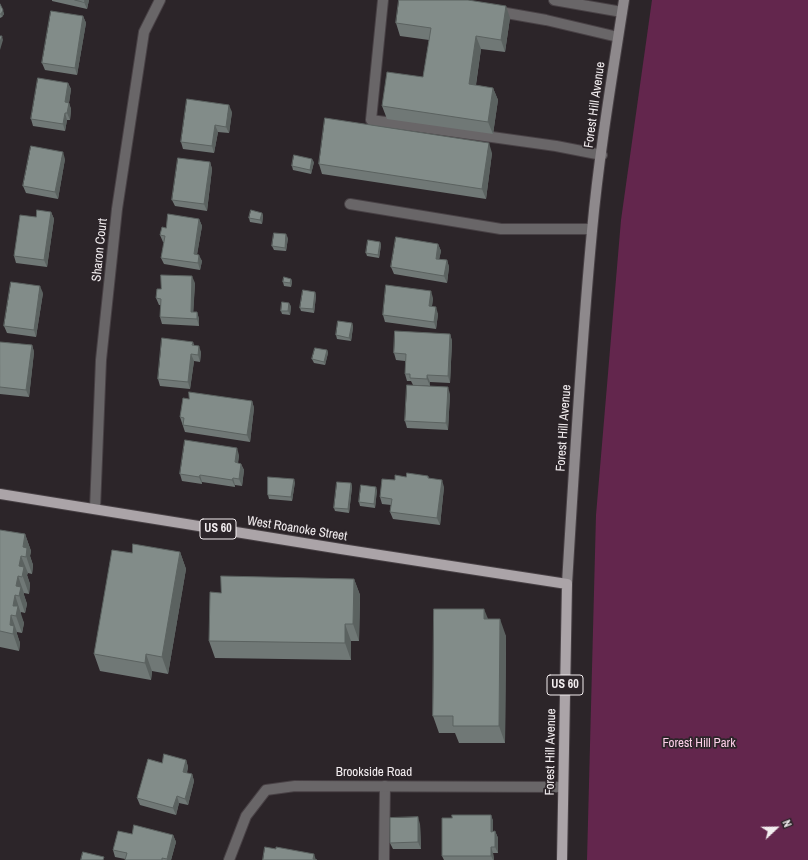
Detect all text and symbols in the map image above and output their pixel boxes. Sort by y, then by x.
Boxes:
street label: Forest Hill Avenue [581,61,609,149]
street label: Sharon Court [89,218,111,282]
street label: Forest Hill Avenue [553,384,575,472]
street label: West Roanoke Street [246,513,348,545]
road number: US 60 [200,519,236,539]
road number: US 60 [547,675,583,695]
street label: Forest Hill Avenue [542,708,560,796]
park label: Forest Hill Park [663,736,735,752]
street label: Brookside Road [336,765,412,781]
north arrow [756,808,796,848]
text: N [779,818,795,829]

